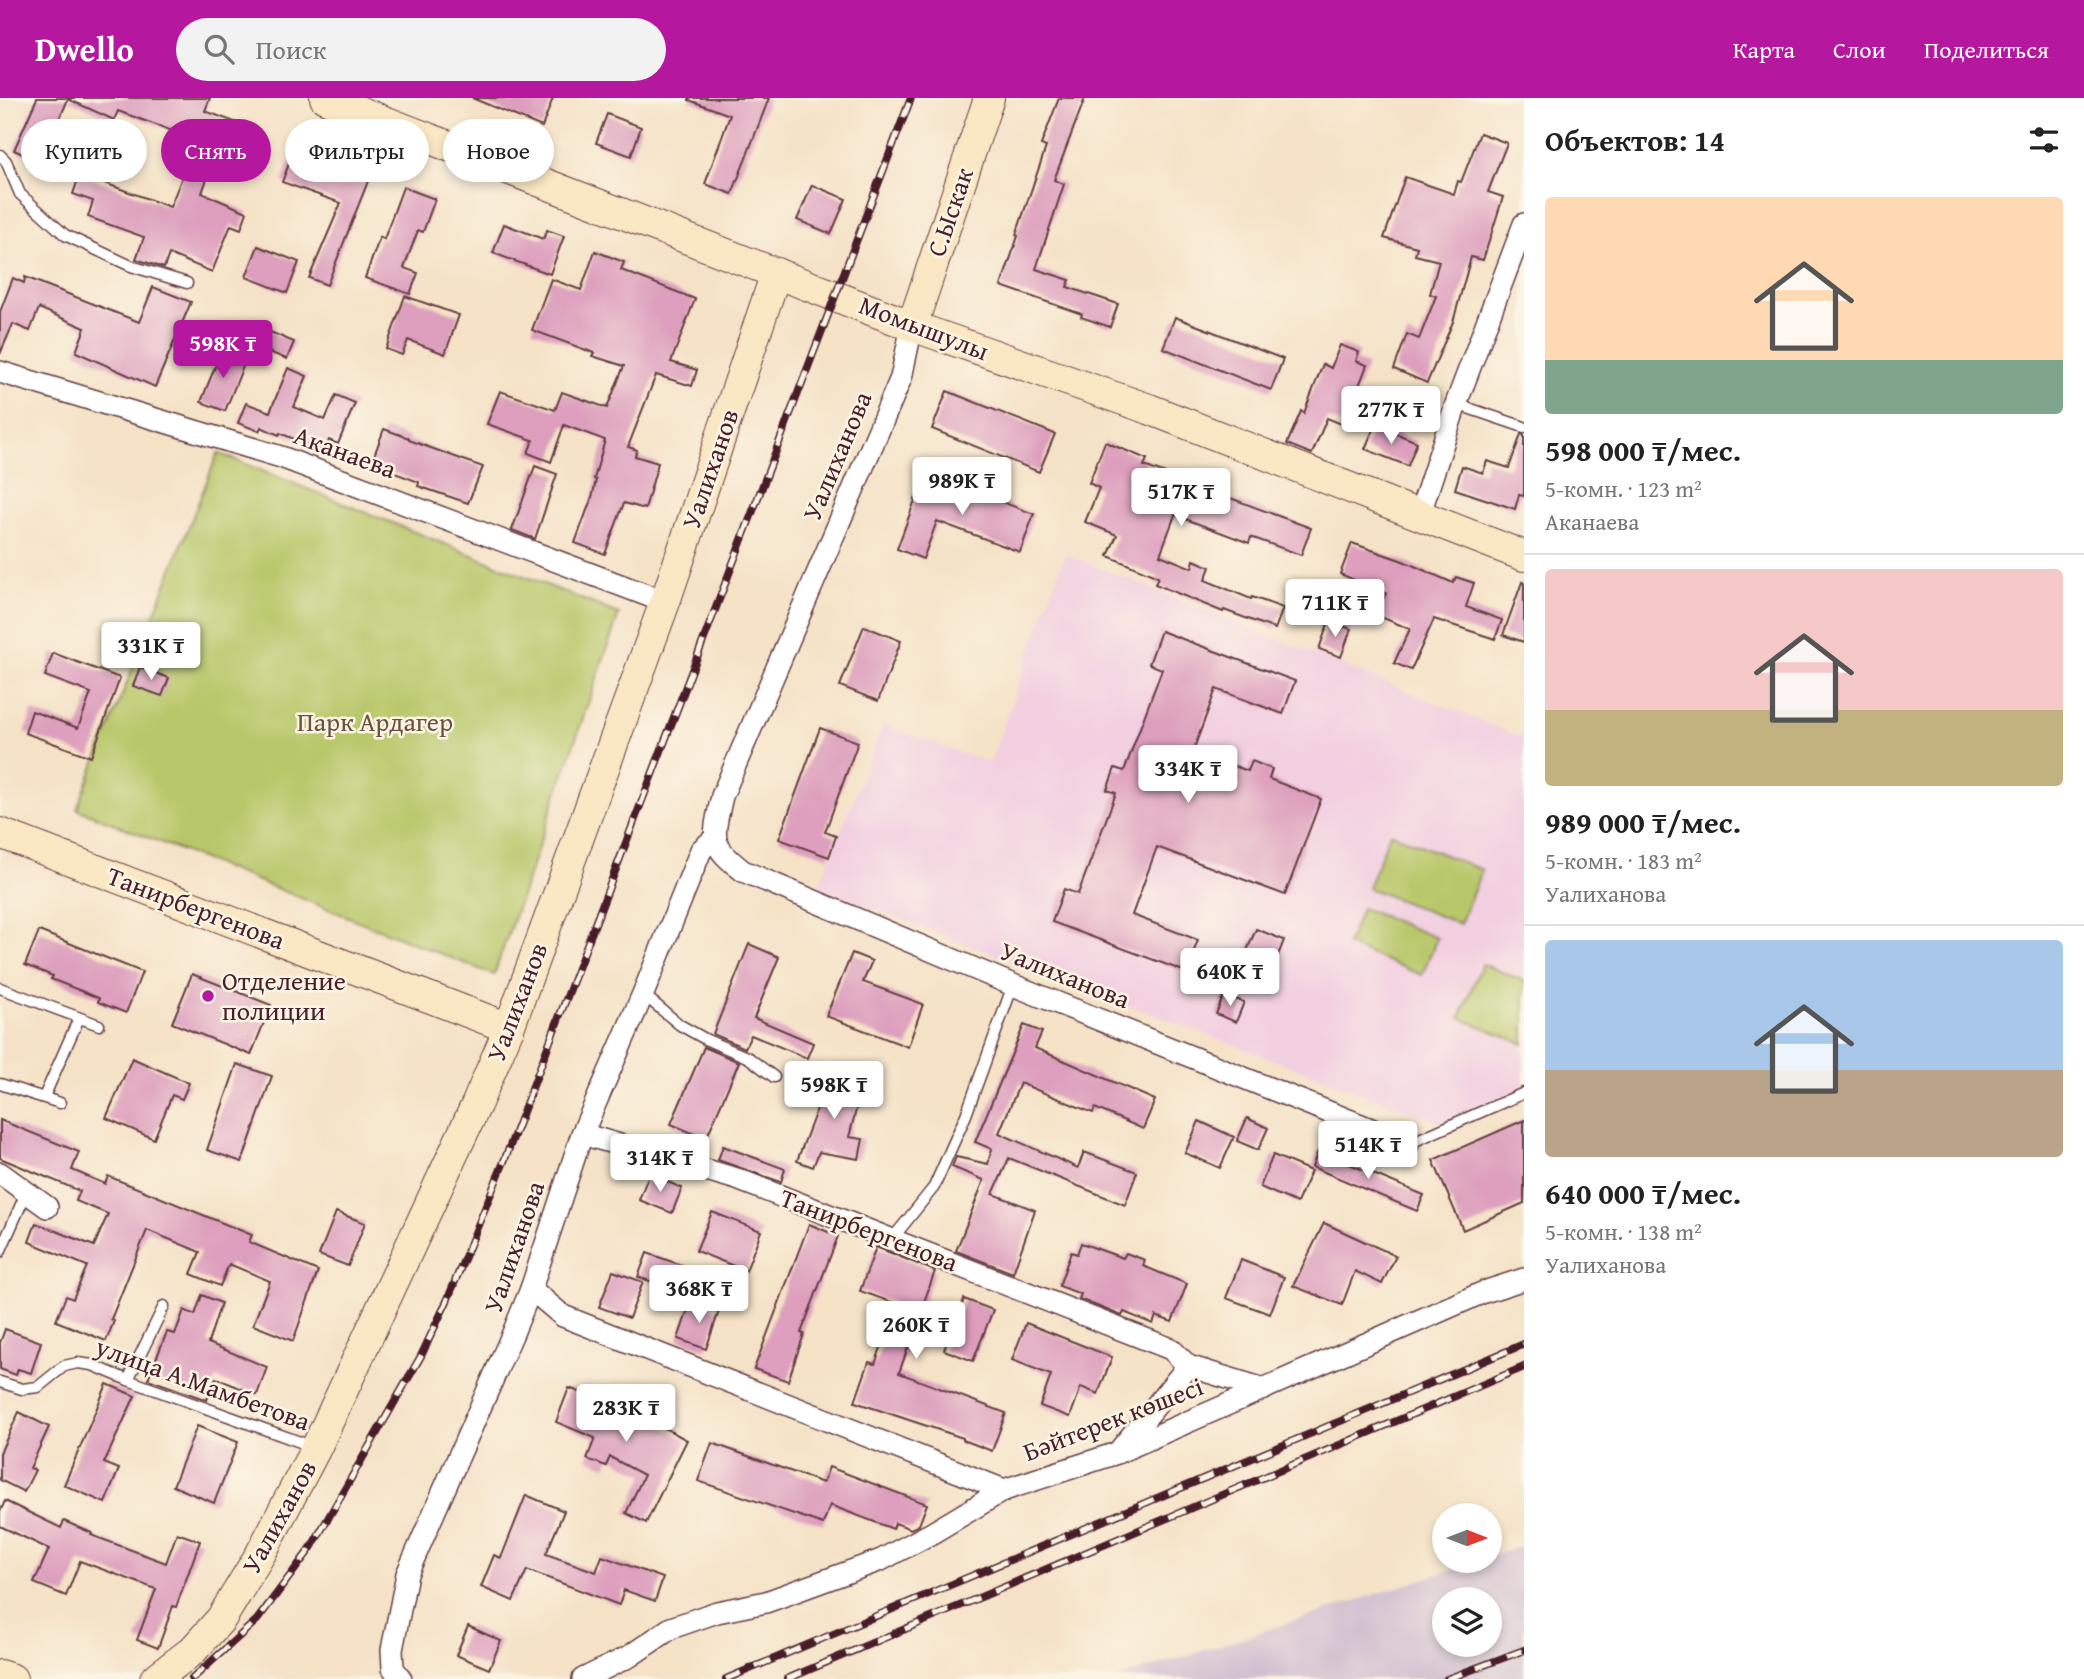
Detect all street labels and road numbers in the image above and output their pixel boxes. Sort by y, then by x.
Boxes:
street label: С.Ыскак [916,162,983,262]
street label: Момышулы [854,285,995,370]
street label: Уалиханова [792,385,881,526]
street label: Уалиханов [671,404,748,534]
street label: Аканаева [288,415,402,488]
street label: Танирбергенова [102,856,291,960]
street label: Уалиханова [994,931,1137,1019]
street label: Уалиханов [476,937,557,1067]
street label: Уалиханова [473,1175,554,1318]
street label: Танирбергенова [775,1178,964,1282]
street label: улица А.Мамбетова [89,1326,316,1441]
street label: Бәйтерек көшесі [1017,1366,1209,1471]
street label: Уалиханов [231,1453,326,1581]

